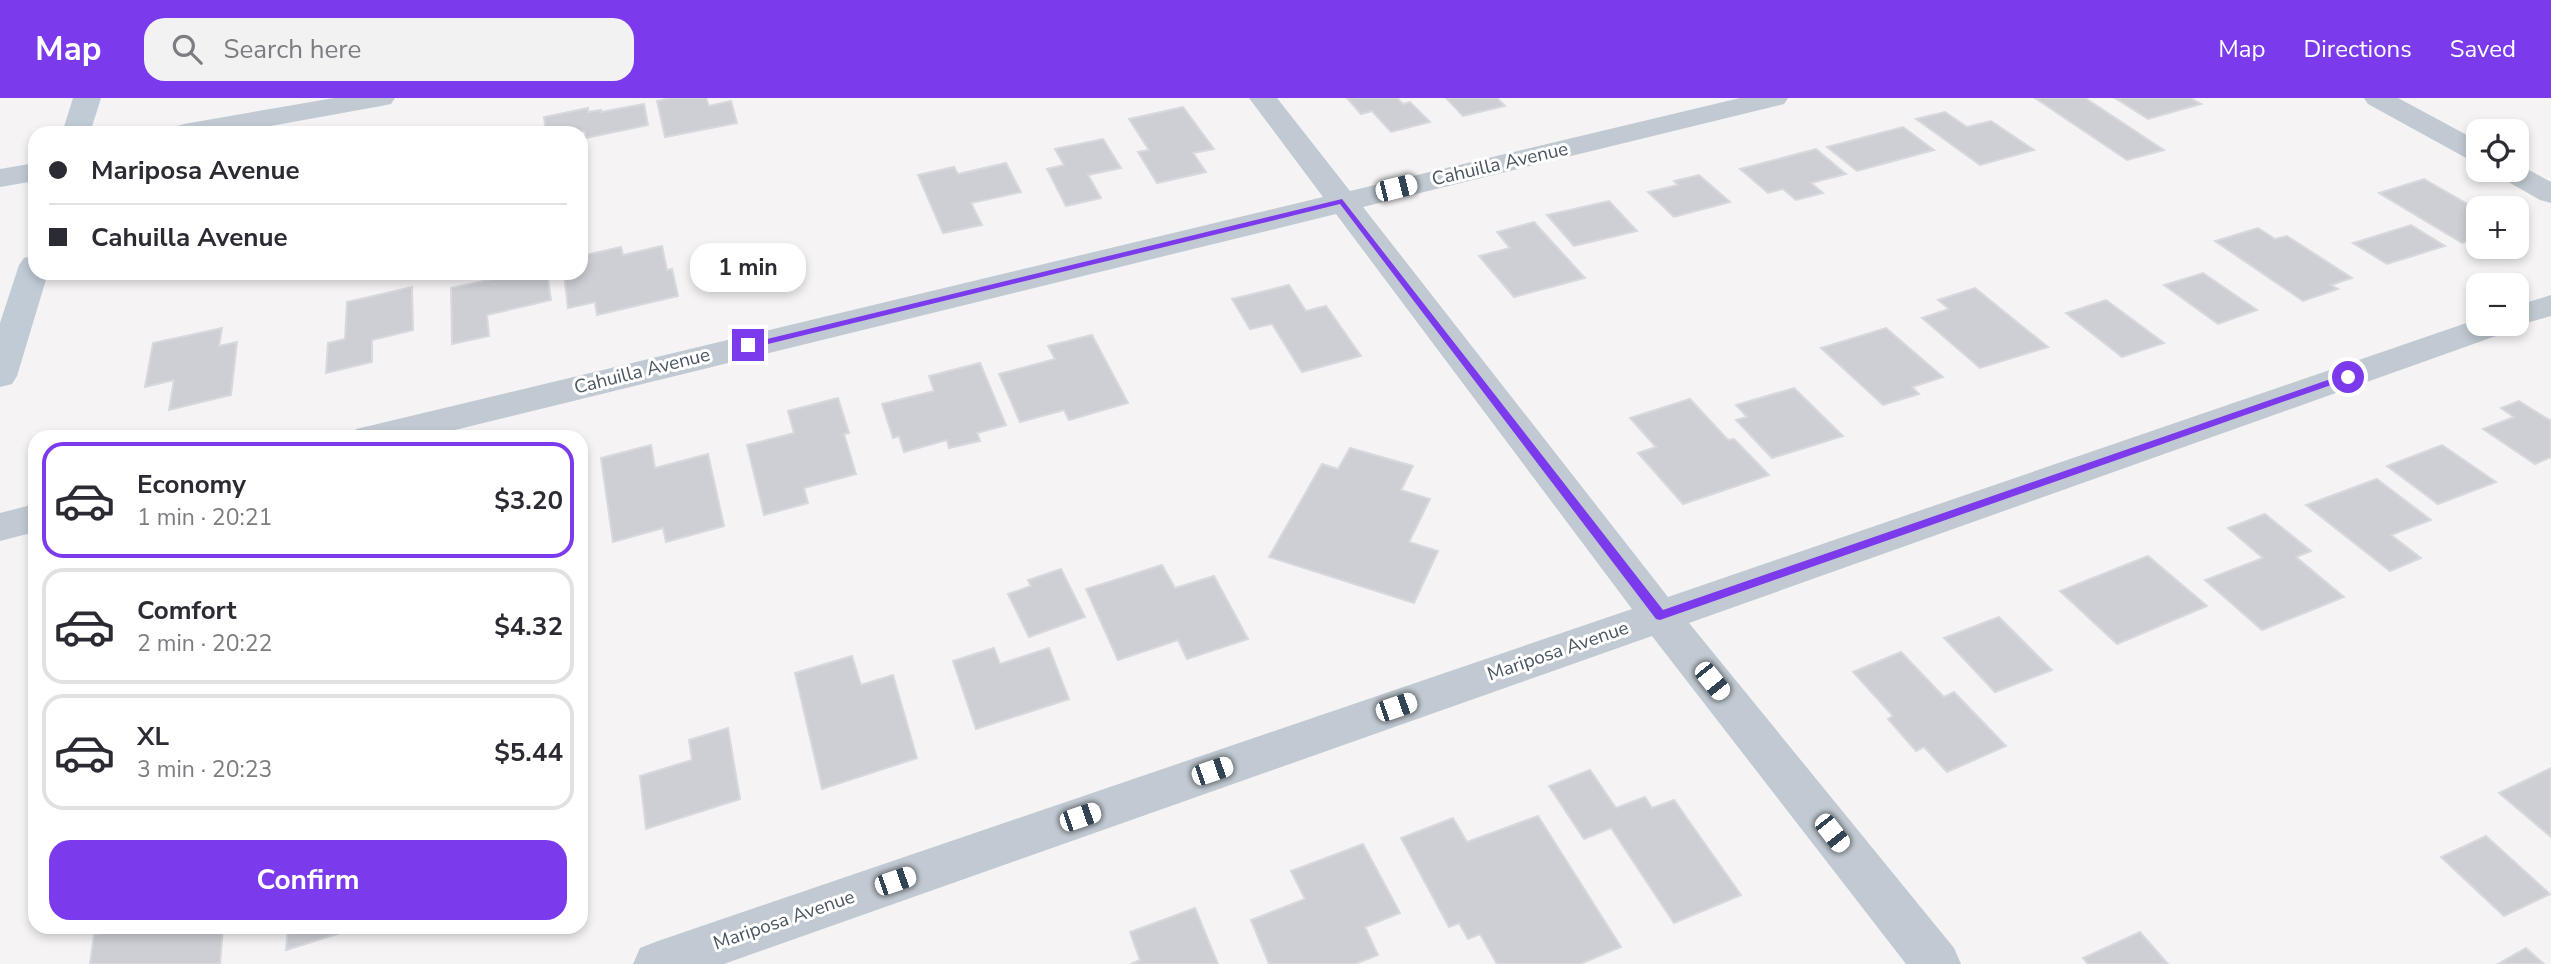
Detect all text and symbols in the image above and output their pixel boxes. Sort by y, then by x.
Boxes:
search box [144,18,634,81]
text: Map [35,27,102,72]
icon: search [168,30,206,68]
text: Search here [224,32,361,67]
text: Map [2218,33,2265,65]
text: Directions [2303,33,2412,65]
text: Saved [2450,33,2516,65]
map controls [2466,119,2529,336]
button: locate [2466,119,2529,182]
street label: Cahuilla Avenue [1429,136,1571,192]
text: Mariposa Avenue [91,153,300,188]
car [1374,173,1419,203]
button: + [2466,196,2529,259]
text: Cahuilla Avenue [91,220,288,255]
callout: 1 min [690,244,806,292]
text: 1 min [718,252,778,283]
button: − [2466,273,2529,336]
route end [732,329,764,361]
street label: Cahuilla Avenue [571,342,713,400]
route start [2332,361,2364,393]
text: Economy [137,467,246,502]
icon: car [53,469,116,532]
text: $3.20 [494,483,563,518]
text: 1 min · 20:21 [137,502,272,533]
text: Comfort [137,593,237,628]
icon: car [53,595,116,658]
text: $4.32 [494,609,563,644]
street label: Mariposa Avenue [1484,615,1632,687]
text: 2 min · 20:22 [137,628,272,659]
car [1691,658,1734,704]
car [1373,690,1420,724]
text: XL [137,719,169,754]
icon: car [53,721,116,784]
text: $5.44 [494,735,563,770]
text: 3 min · 20:23 [137,754,272,785]
car [1189,754,1236,788]
car [1057,800,1104,834]
car [1811,810,1854,856]
button: Confirm [49,840,567,920]
car [872,864,919,898]
street label: Mariposa Avenue [710,884,858,956]

